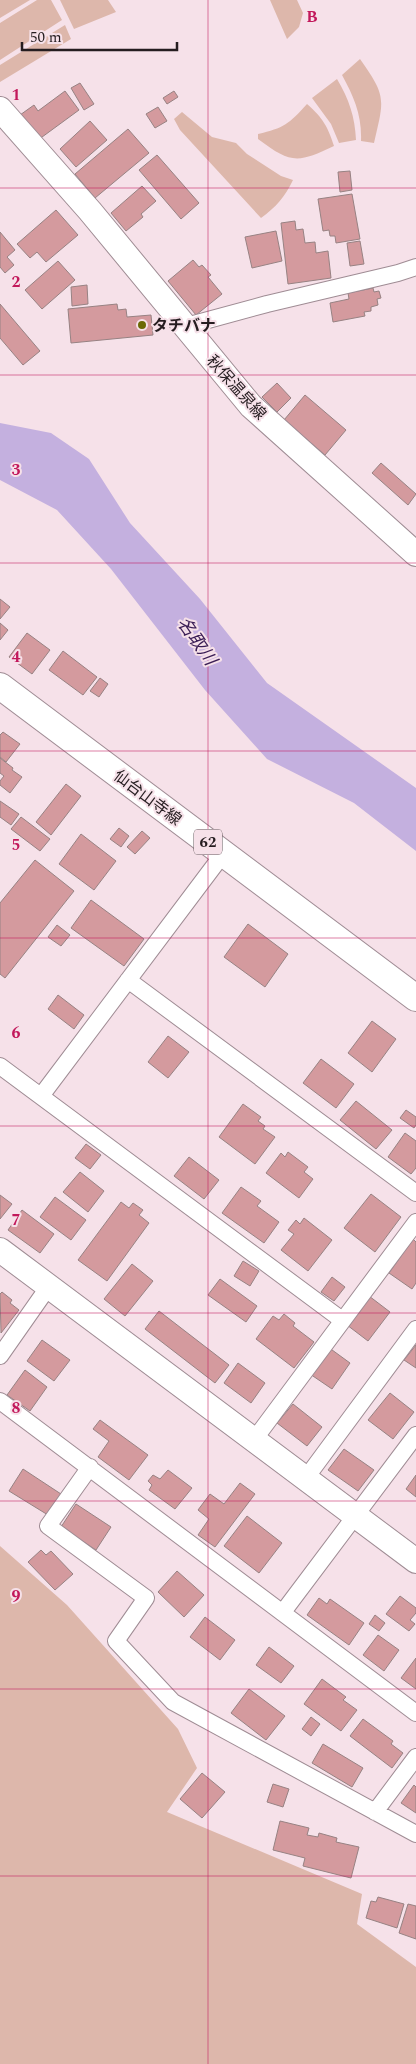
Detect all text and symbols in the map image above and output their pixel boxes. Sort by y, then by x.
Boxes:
text: B [306,5,318,29]
scale bar [22,20,178,52]
text: 50 m [30,26,62,49]
text: 1 [12,83,20,107]
text: 2 [12,270,21,294]
place label: タチバナ [152,314,216,338]
marker: タチバナ [136,319,148,331]
street label: 秋保温泉線 [201,350,272,425]
text: 3 [12,458,21,482]
water label: 名取川 [170,611,224,673]
text: 4 [12,645,21,669]
street label: 仙台山寺線 [108,764,187,831]
road number: 62 [194,830,222,854]
text: 5 [12,833,20,857]
text: 6 [12,1021,21,1045]
text: 7 [12,1208,21,1232]
text: 8 [12,1396,21,1420]
text: 9 [12,1584,21,1608]

